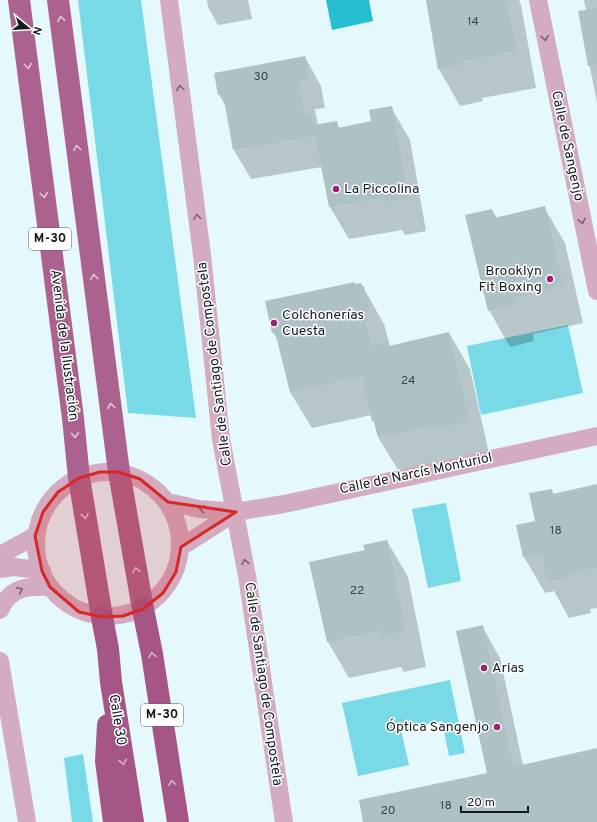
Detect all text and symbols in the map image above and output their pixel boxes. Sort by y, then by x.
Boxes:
north arrow [8,8,48,48]
house number: 14 [467,14,479,30]
one-way arrow [57,16,66,22]
text: N [29,25,44,37]
one-way arrow [540,35,548,41]
one-way arrow [23,63,32,70]
house number: 30 [254,69,268,85]
one-way arrow [176,85,185,91]
street label: Calle de Sangenjo [547,89,587,203]
one-way arrow [73,145,82,151]
place label: La Piccolina [344,181,419,198]
marker: La Piccolina [331,184,341,194]
one-way arrow [40,192,49,198]
one-way arrow [193,214,202,220]
one-way arrow [578,217,586,224]
road number: M-30 [29,228,71,250]
street label: Calle de Santiago de Compostela [194,261,236,467]
place label: Brooklyn Fit Boxing [478,263,542,296]
street label: Avenida de la Ilustración [46,268,82,422]
one-way arrow [90,274,99,280]
marker: Brooklyn Fit Boxing [545,274,555,284]
place label: Colchonerías Cuesta [282,307,364,340]
marker: Colchonerías Cuesta [269,318,279,328]
house number: 24 [401,373,415,389]
one-way arrow [107,403,116,409]
one-way arrow [71,432,80,438]
street label: Calle de Narcís Monturiol [338,449,494,499]
one-way arrow [199,505,205,514]
one-way arrow [80,513,89,519]
house number: 18 [550,523,562,539]
one-way arrow [241,559,249,565]
one-way arrow [132,567,141,573]
street label: Calle de Santiago de Compostela [240,581,286,787]
house number: 22 [350,583,364,599]
one-way arrow [16,587,24,595]
one-way arrow [148,652,157,658]
place label: Arias [492,660,524,677]
marker: Arias [479,663,489,673]
street label: Calle 30 [105,693,129,747]
road number: M-30 [141,704,183,726]
place label: Óptica Sangenjo [386,718,489,736]
marker: Óptica Sangenjo [492,722,502,732]
one-way arrow [119,759,127,765]
one-way arrow [168,780,177,787]
scale bar [461,788,528,814]
text: 20 m [467,795,495,811]
house number: 18 [440,798,452,814]
house number: 20 [380,803,396,819]

